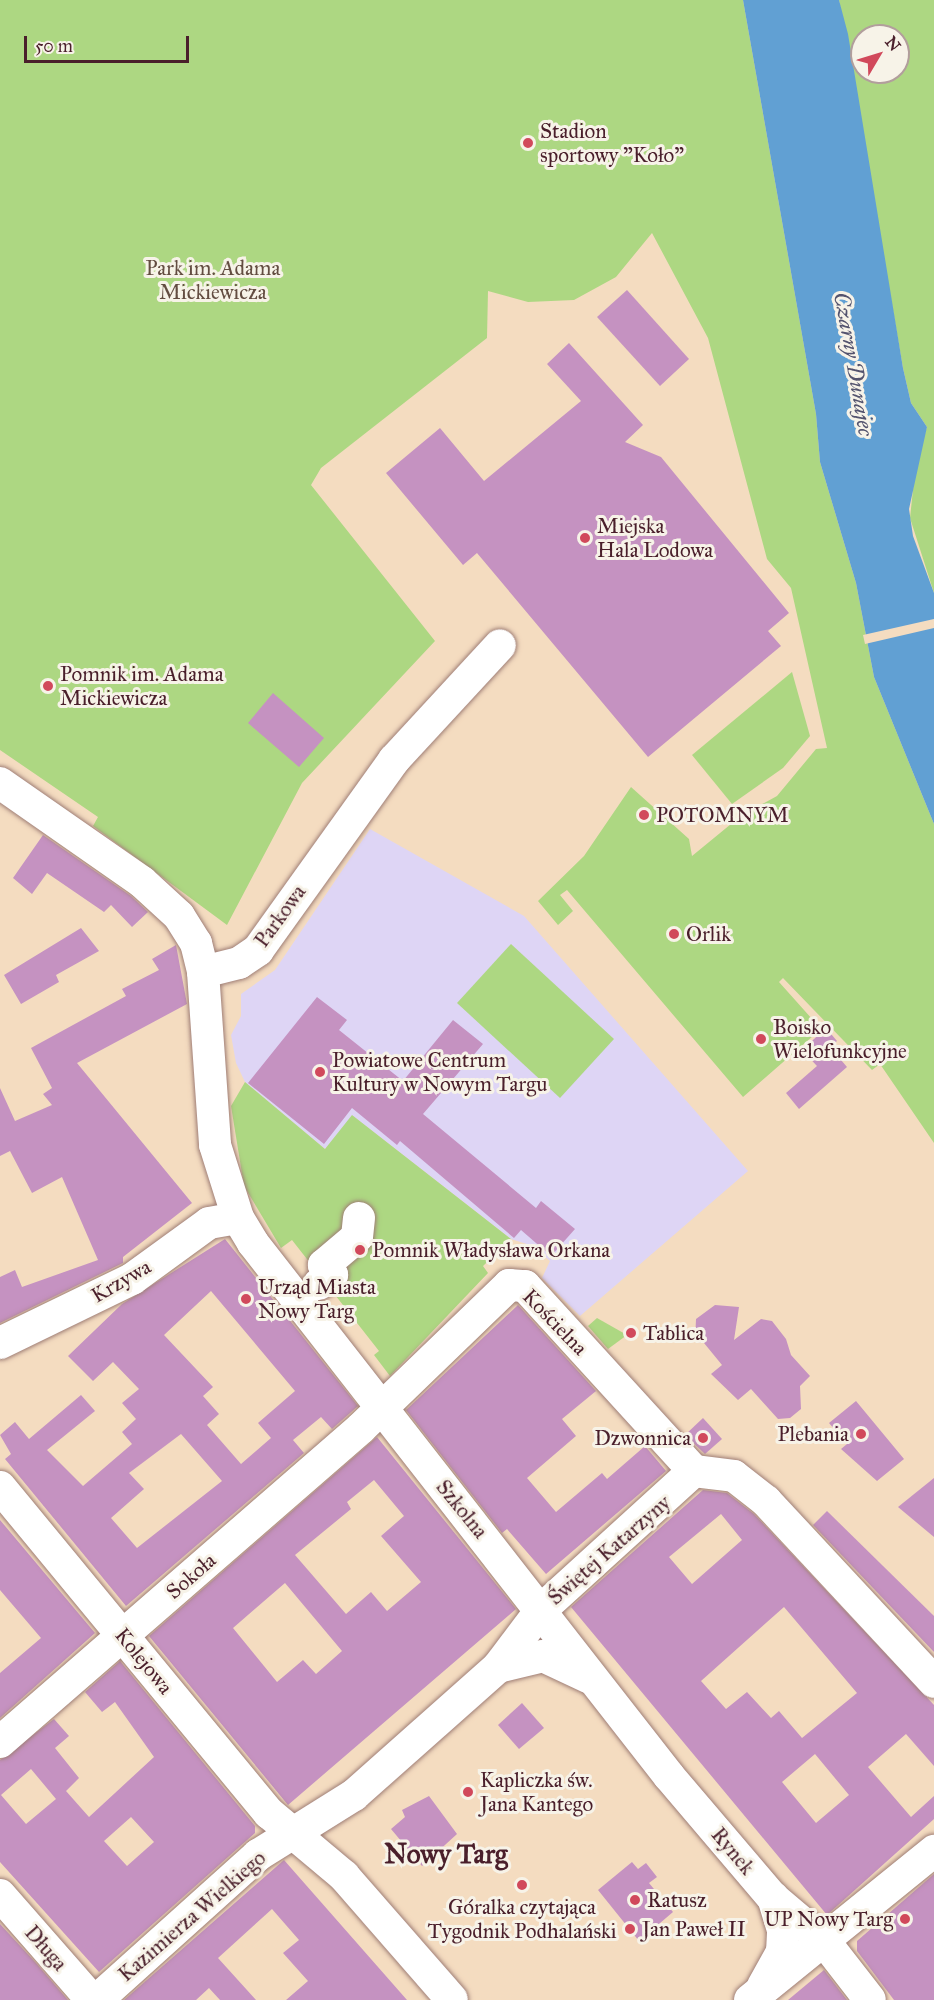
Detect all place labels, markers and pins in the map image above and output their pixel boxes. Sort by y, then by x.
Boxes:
place label: Stadion sportowy "Koło" [540,118,684,168]
marker: Stadion sportowy "Koło" [521,136,535,150]
place label: Miejska Hala Lodowa [597,513,713,563]
marker: Miejska Hala Lodowa [578,531,592,545]
place label: Pomnik im. Adama Mickiewicza [60,661,224,711]
marker: Pomnik im. Adama Mickiewicza [41,679,55,693]
place label: POTOMNYM [656,802,789,828]
marker: POTOMNYM [637,808,651,822]
place label: Orlik [686,921,731,947]
marker: Orlik [667,927,681,941]
place label: Boisko Wielofunkcyjne [773,1014,907,1064]
marker: Boisko Wielofunkcyjne [754,1032,768,1046]
place label: Powiatowe Centrum Kultury w Nowym Targu [332,1047,547,1097]
marker: Powiatowe Centrum Kultury w Nowym Targu [313,1065,327,1079]
place label: Pomnik Władysława Orkana [372,1237,610,1263]
marker: Pomnik Władysława Orkana [353,1243,367,1257]
place label: Urząd Miasta Nowy Targ [258,1274,376,1324]
marker: Urząd Miasta Nowy Targ [239,1292,253,1306]
place label: Tablica [643,1320,704,1346]
marker: Tablica [624,1326,638,1340]
place label: Plebania [778,1421,849,1447]
place label: Dzwonnica [594,1425,691,1451]
marker: Plebania [854,1427,868,1441]
marker: Dzwonnica [696,1431,710,1445]
place label: Kapliczka św. Jana Kantego [480,1767,593,1817]
marker: Kapliczka św. Jana Kantego [461,1785,475,1799]
marker: Góralka czytająca Tygodnik Podhalański [515,1878,529,1892]
place label: Ratusz [647,1887,707,1913]
marker: Ratusz [628,1893,642,1907]
place label: Góralka czytająca Tygodnik Podhalański [427,1894,617,1944]
place label: UP Nowy Targ [764,1906,893,1932]
marker: UP Nowy Targ [898,1912,912,1926]
place label: Jan Paweł II [642,1916,746,1942]
marker: Jan Paweł II [623,1922,637,1936]

